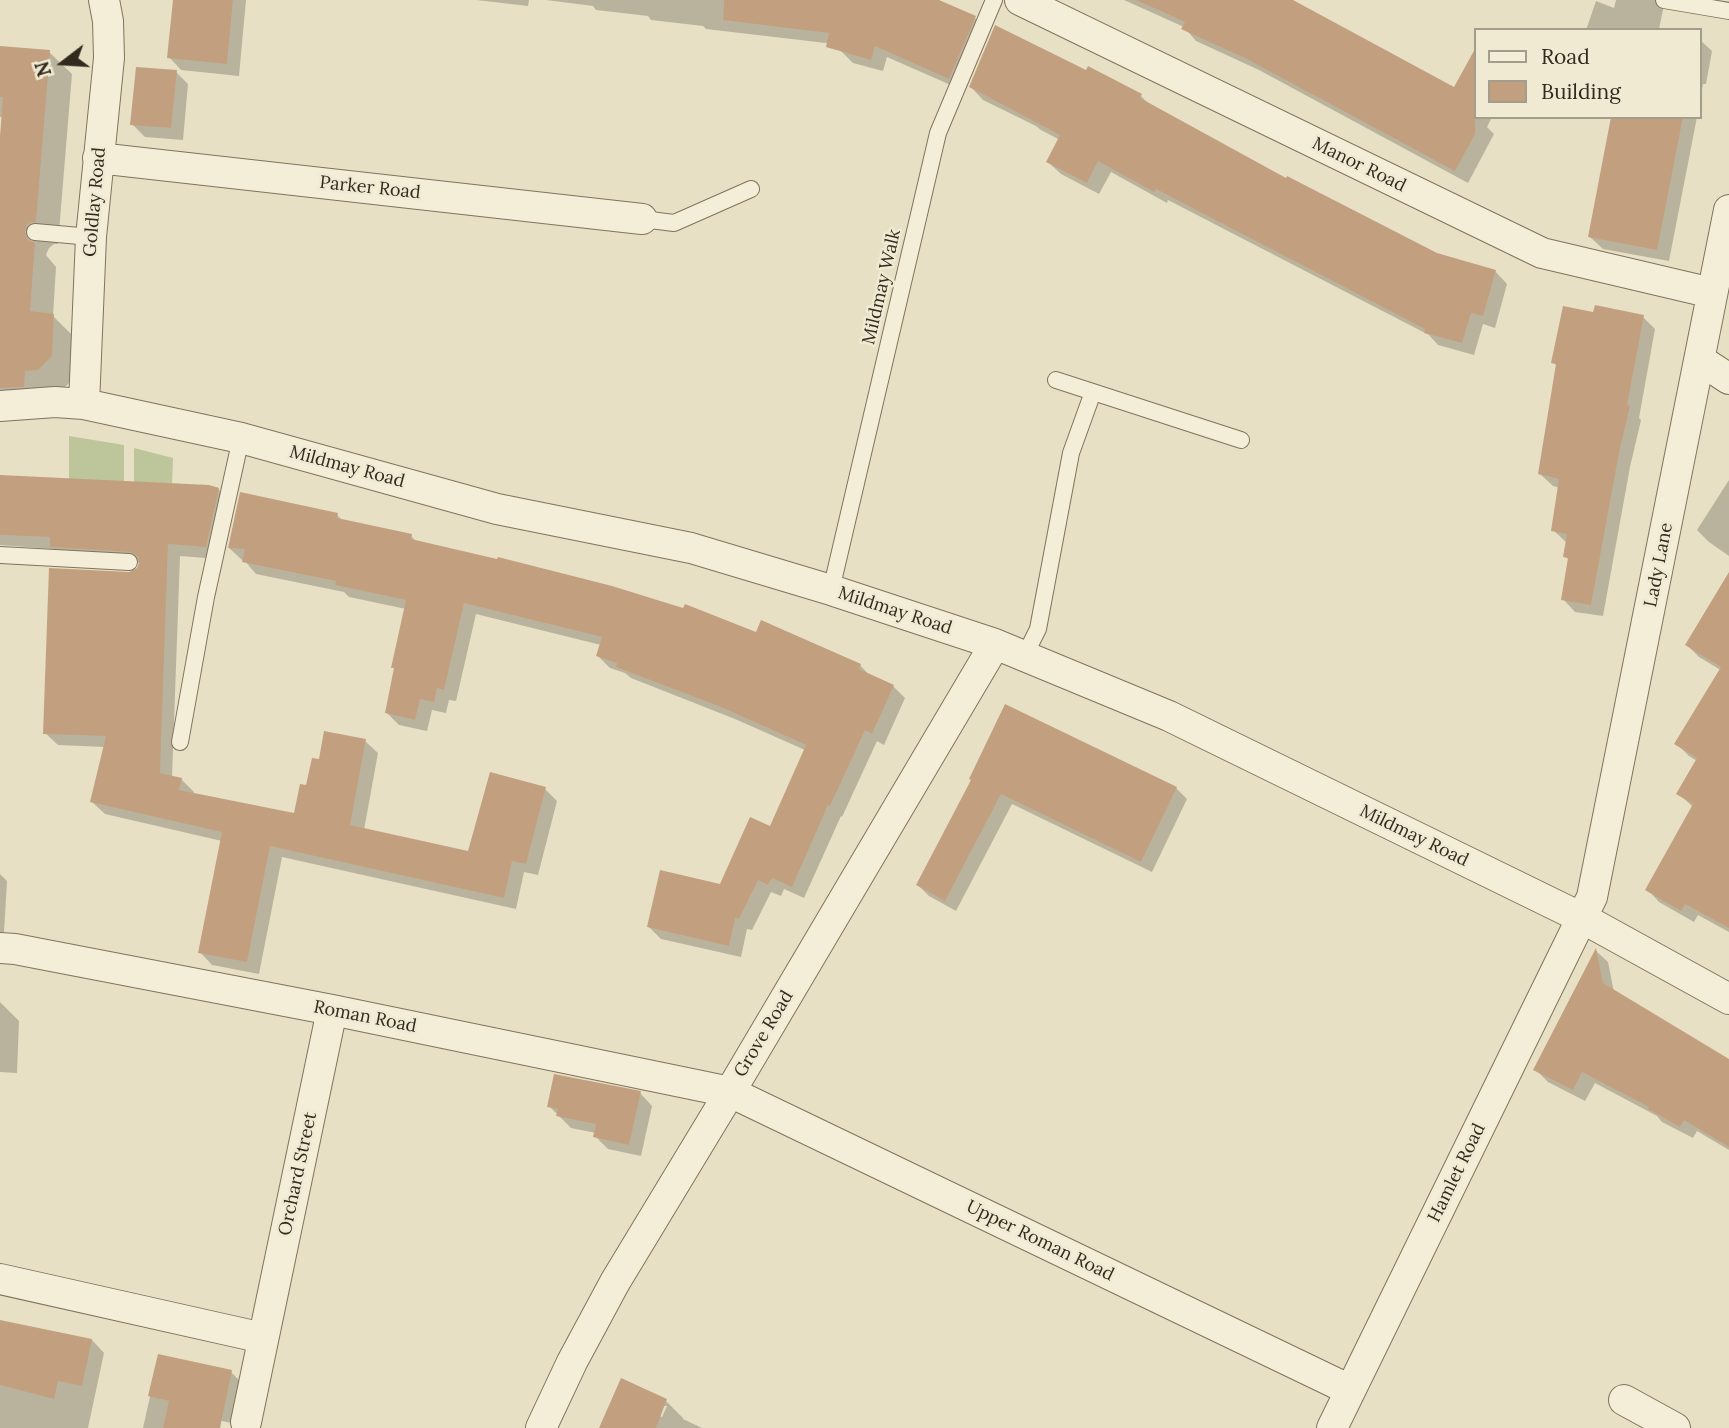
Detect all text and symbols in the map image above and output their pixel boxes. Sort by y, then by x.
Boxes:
north arrow [28,28,98,98]
legend [1474,28,1701,119]
text: Road [1541,43,1590,70]
text: N [29,59,57,80]
text: Building [1541,78,1621,105]
street label: Manor Road [1309,133,1409,197]
street label: Goldlay Road [79,146,111,258]
street label: Parker Road [318,172,422,204]
street label: Mildmay Walk [858,227,906,347]
street label: Mildmay Road [287,441,407,493]
street label: Lady Lane [1640,521,1678,609]
street label: Mildmay Road [835,582,955,640]
street label: Mildmay Road [1356,800,1472,872]
street label: Grove Road [730,987,798,1081]
street label: Roman Road [312,996,418,1038]
street label: Orchard Street [274,1110,322,1238]
street label: Hamlet Road [1424,1120,1490,1226]
street label: Upper Roman Road [963,1196,1117,1286]

